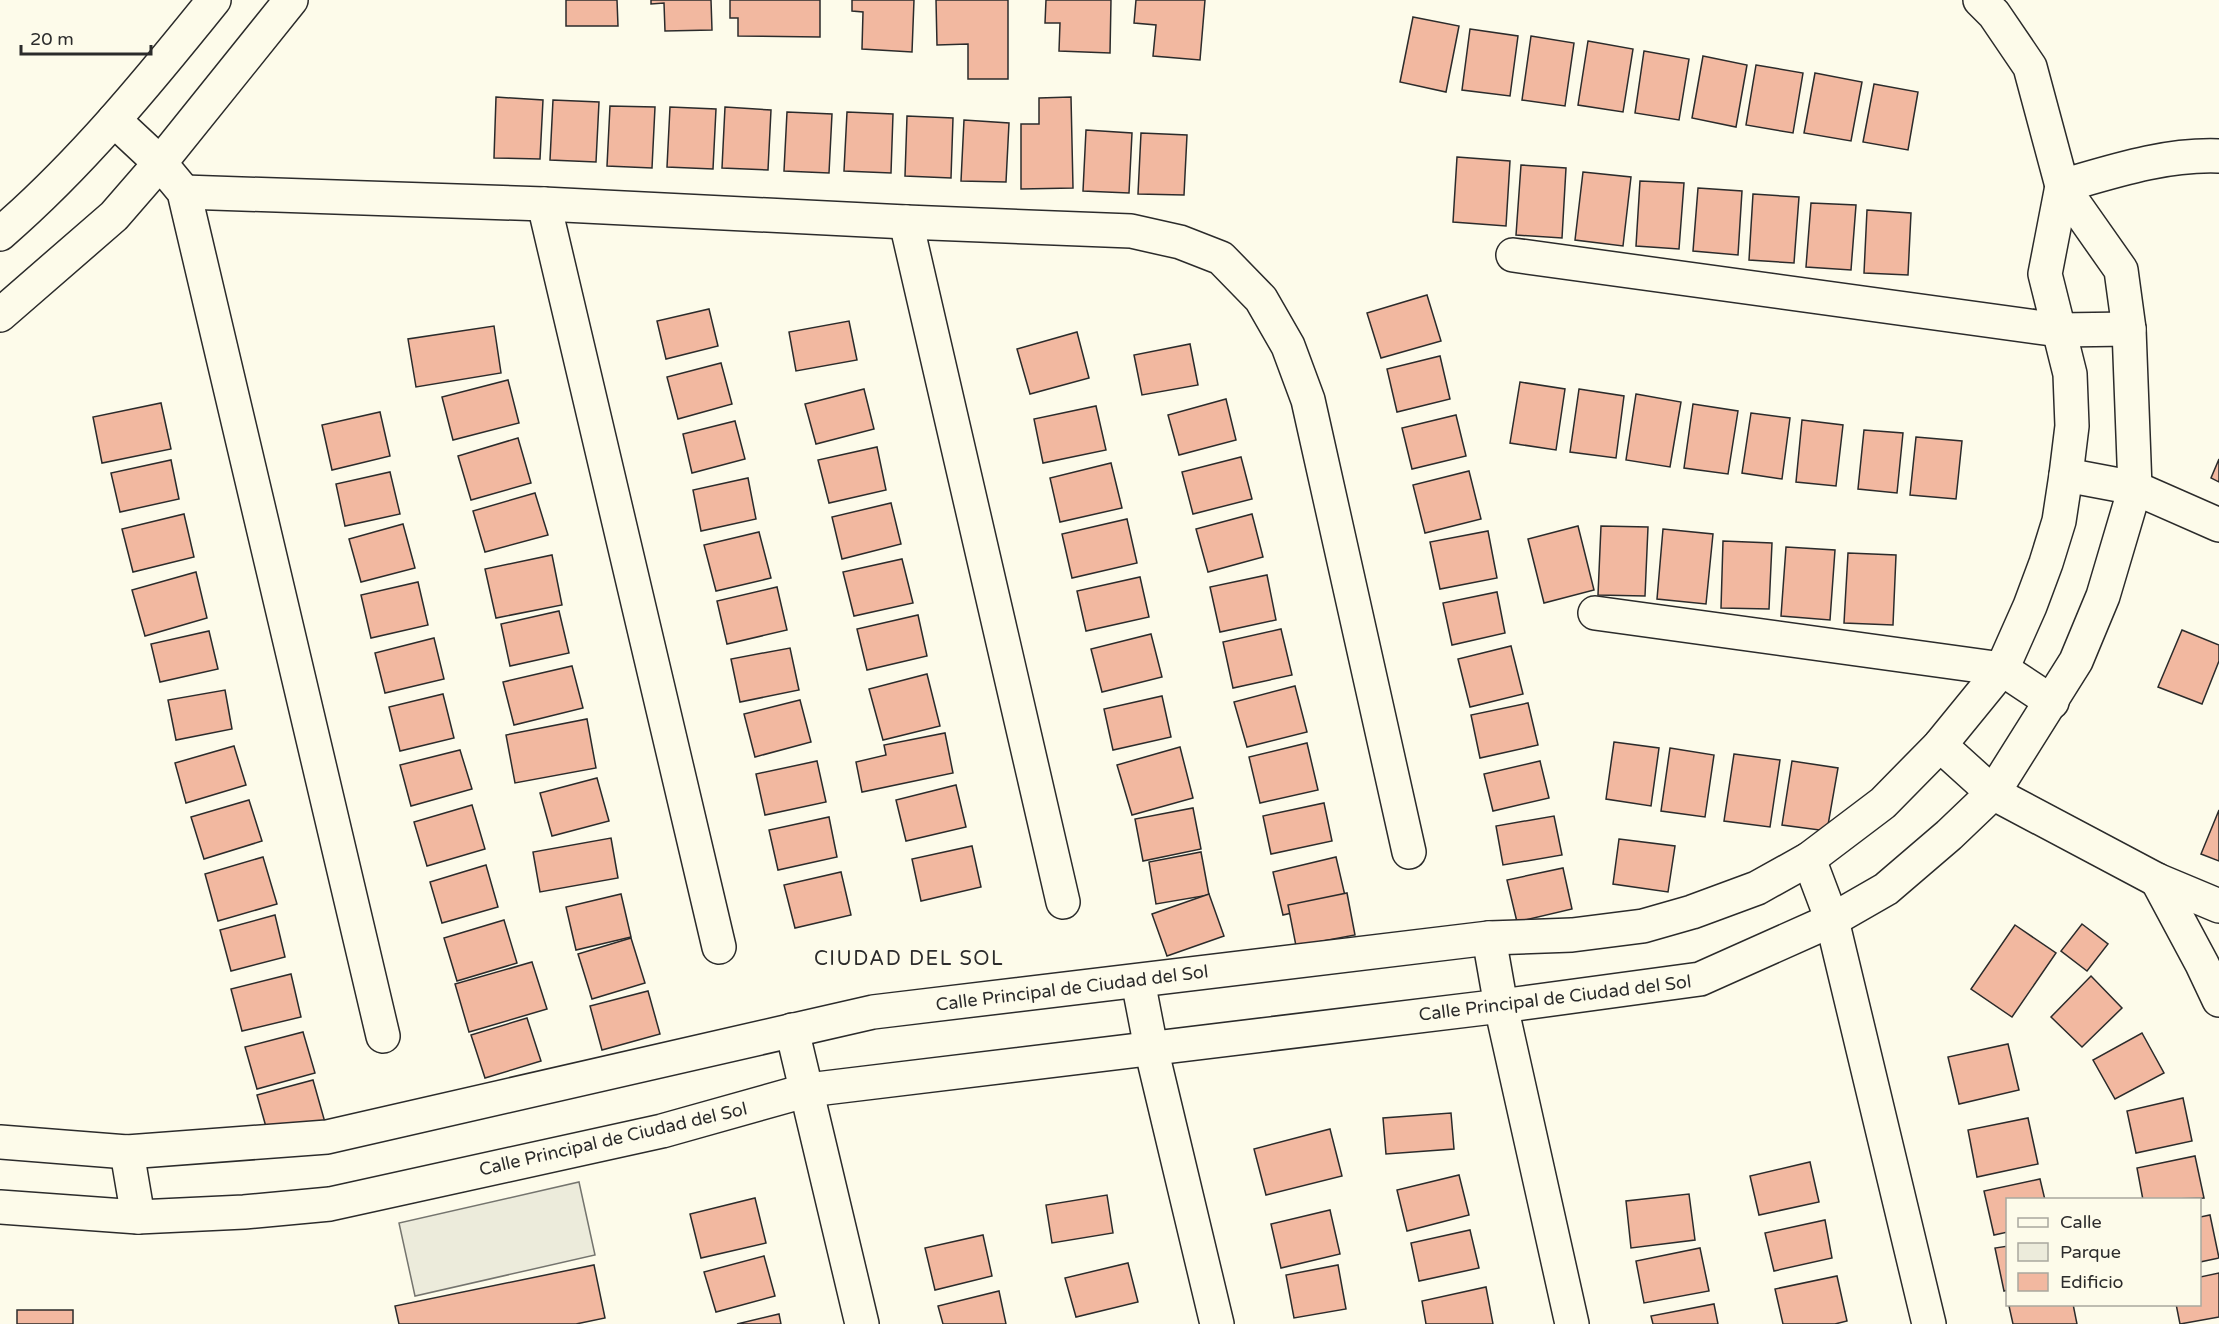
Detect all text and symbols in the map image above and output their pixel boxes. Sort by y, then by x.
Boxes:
scale bar [21,18,152,56]
text: 20 m [30,28,74,50]
district label: CIUDAD DEL SOL [814,947,1004,971]
street label: Calle Principal de Ciudad del Sol [934,960,1210,1016]
street label: Calle Principal de Ciudad del Sol [1417,970,1693,1026]
street label: Calle Principal de Ciudad del Sol [477,1097,749,1181]
legend [2006,1198,2201,1306]
text: Calle [2060,1211,2102,1233]
text: Parque [2060,1241,2121,1263]
text: Edificio [2060,1271,2124,1293]

